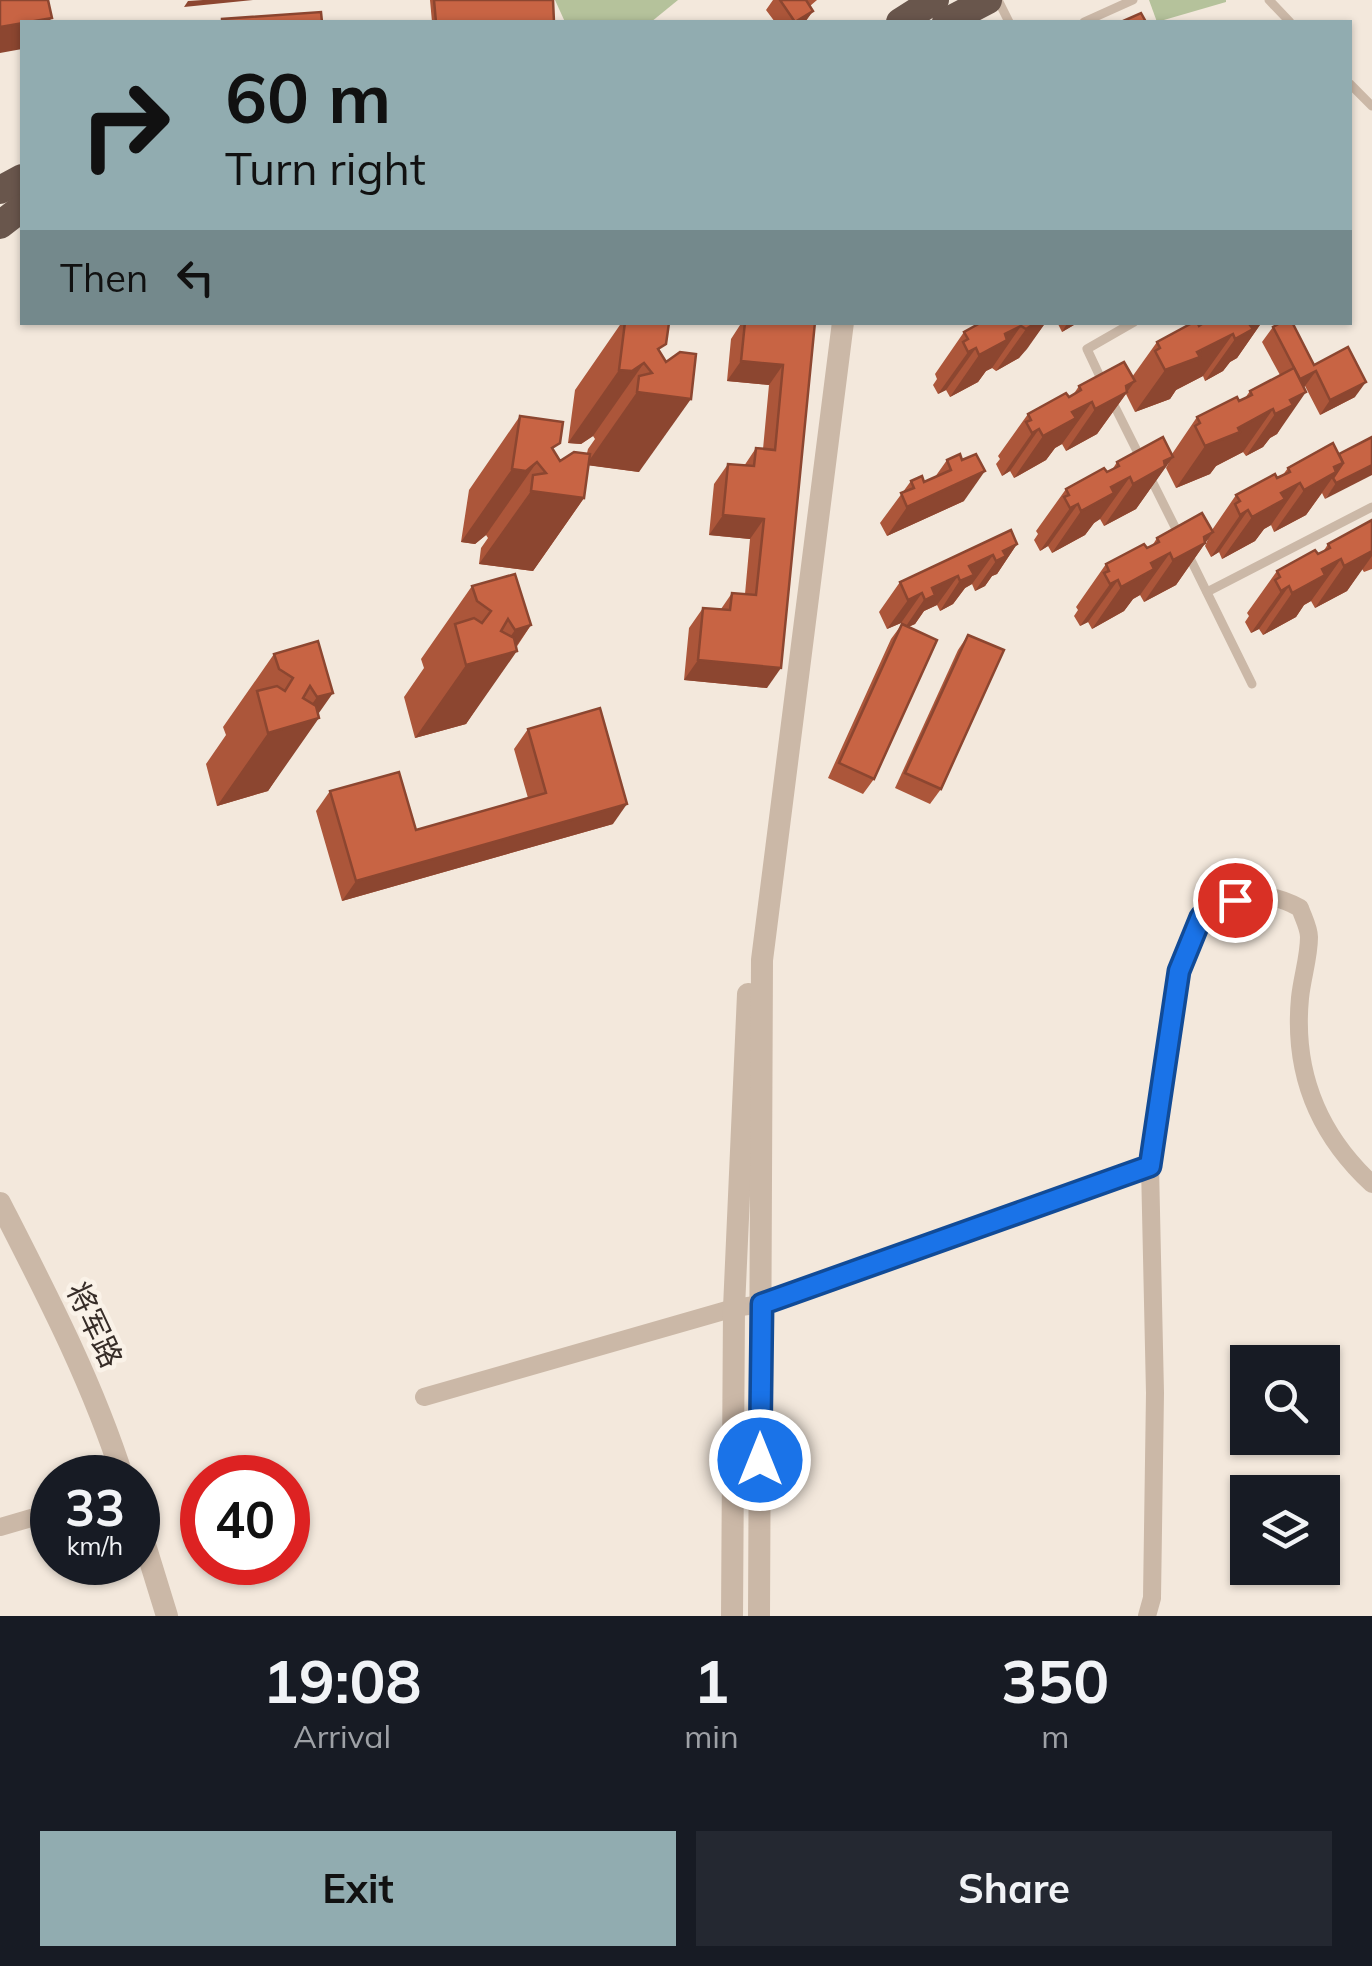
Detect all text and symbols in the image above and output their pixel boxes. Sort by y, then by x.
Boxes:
text: 60 m [225,53,391,141]
icon: right [60,60,190,190]
text: Turn right [225,140,426,196]
icon: left [168,250,223,305]
text: Then [60,254,148,302]
pin [1193,858,1278,943]
icon: arrive [1208,873,1263,928]
street label: 将军路 [59,1276,131,1373]
map controls [1230,1345,1340,1585]
button: search [1230,1345,1340,1455]
position arrow [708,1408,812,1512]
speed limit sign: 40 [180,1455,310,1585]
button: layers [1230,1475,1340,1585]
text: 33 [65,1476,125,1539]
text: km/h [67,1530,123,1561]
text: 19:08 [263,1643,422,1718]
text: 1 [693,1643,729,1718]
text: 350 [1001,1643,1109,1718]
text: Arrival [293,1716,391,1756]
text: min [684,1716,739,1756]
text: m [1041,1716,1069,1756]
button: Exit [40,1831,676,1946]
button: Share [696,1831,1332,1946]

